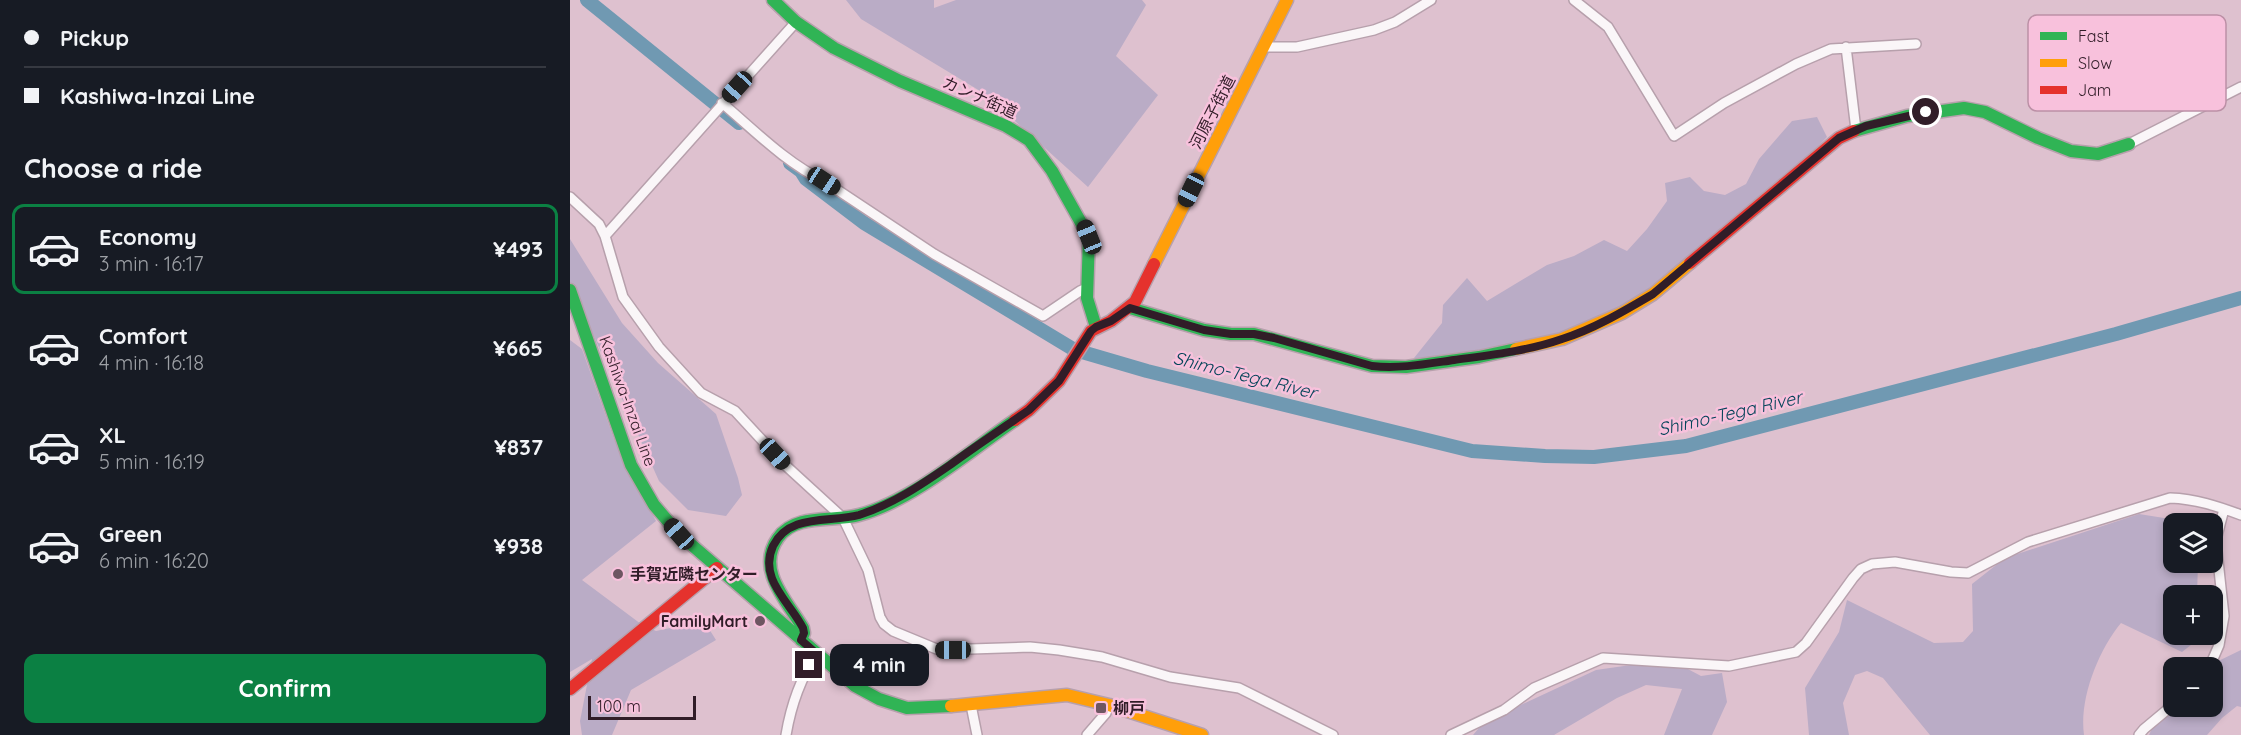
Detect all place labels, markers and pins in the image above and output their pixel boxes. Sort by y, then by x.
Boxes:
place label: 手賀近隣センター [630,564,758,584]
marker: 手賀近隣センター [611,567,625,581]
place label: FamilyMart [661,611,748,631]
marker: FamilyMart [753,614,767,628]
place label: 柳戸 [1113,698,1145,718]
marker: 柳戸 [1094,701,1108,715]

